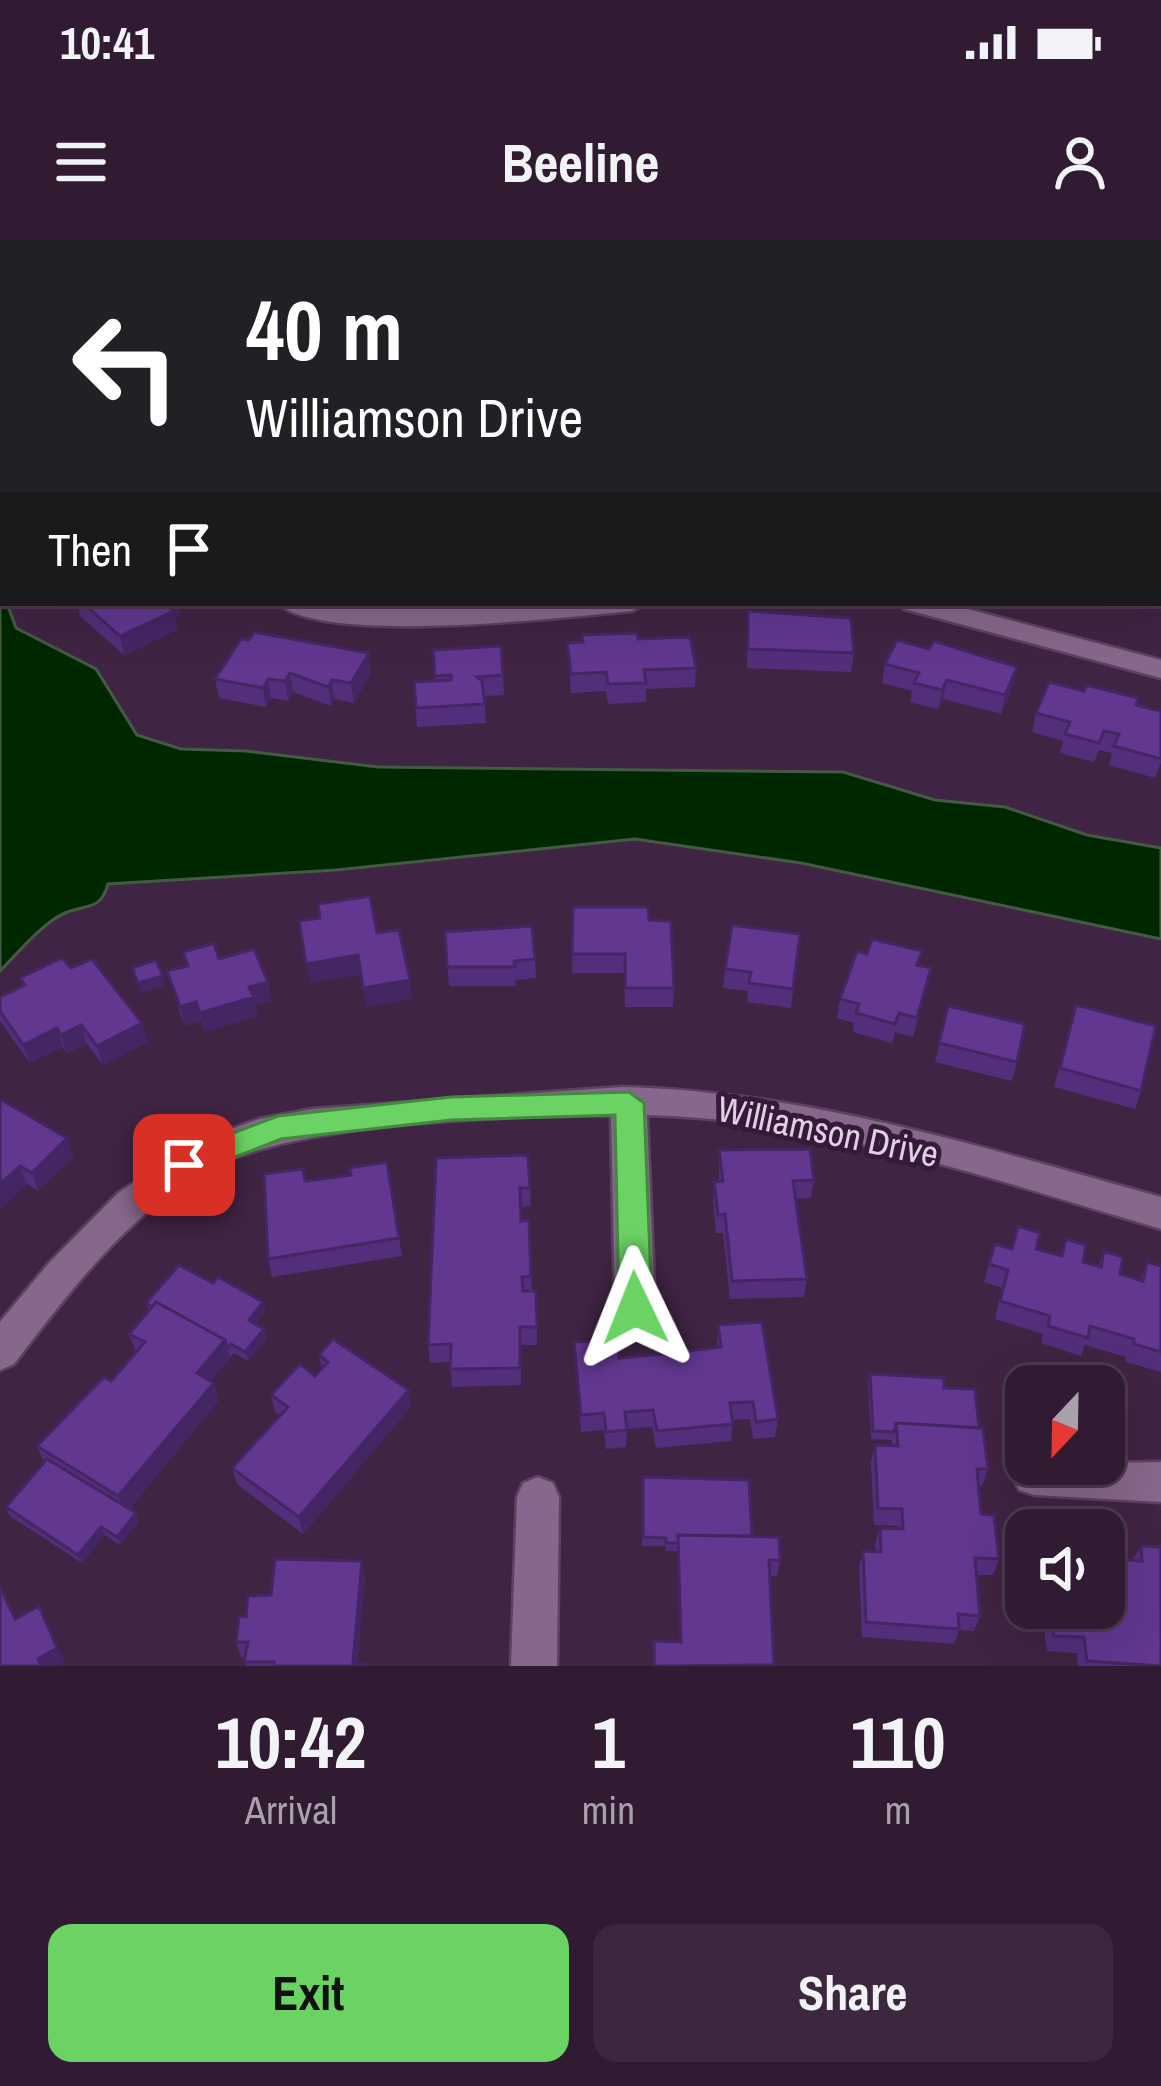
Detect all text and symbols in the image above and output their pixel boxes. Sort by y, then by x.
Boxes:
text: 10:41 [60,12,154,73]
text: Beeline [502,126,659,199]
icon: menu [48,129,114,195]
icon: person [1047,129,1113,195]
text: 40 m [246,273,403,386]
icon: left [48,288,204,444]
text: Williamson Drive [246,381,583,454]
icon: arrive [156,516,222,582]
text: Then [48,519,132,580]
street label: Williamson Drive [713,1084,943,1178]
pin [133,1114,235,1216]
icon: arrive [151,1132,217,1198]
position arrow [572,1245,698,1371]
north arrow [1005,1365,1125,1485]
map controls [1005,1365,1125,1629]
button: sound [1005,1509,1125,1629]
text: 10:42 [215,1693,366,1790]
text: 1 [592,1693,625,1790]
text: 110 [850,1693,946,1790]
text: Arrival [245,1784,337,1836]
text: min [582,1784,635,1836]
text: m [885,1784,911,1836]
button: Exit [48,1924,569,2062]
button: Share [593,1924,1113,2062]

